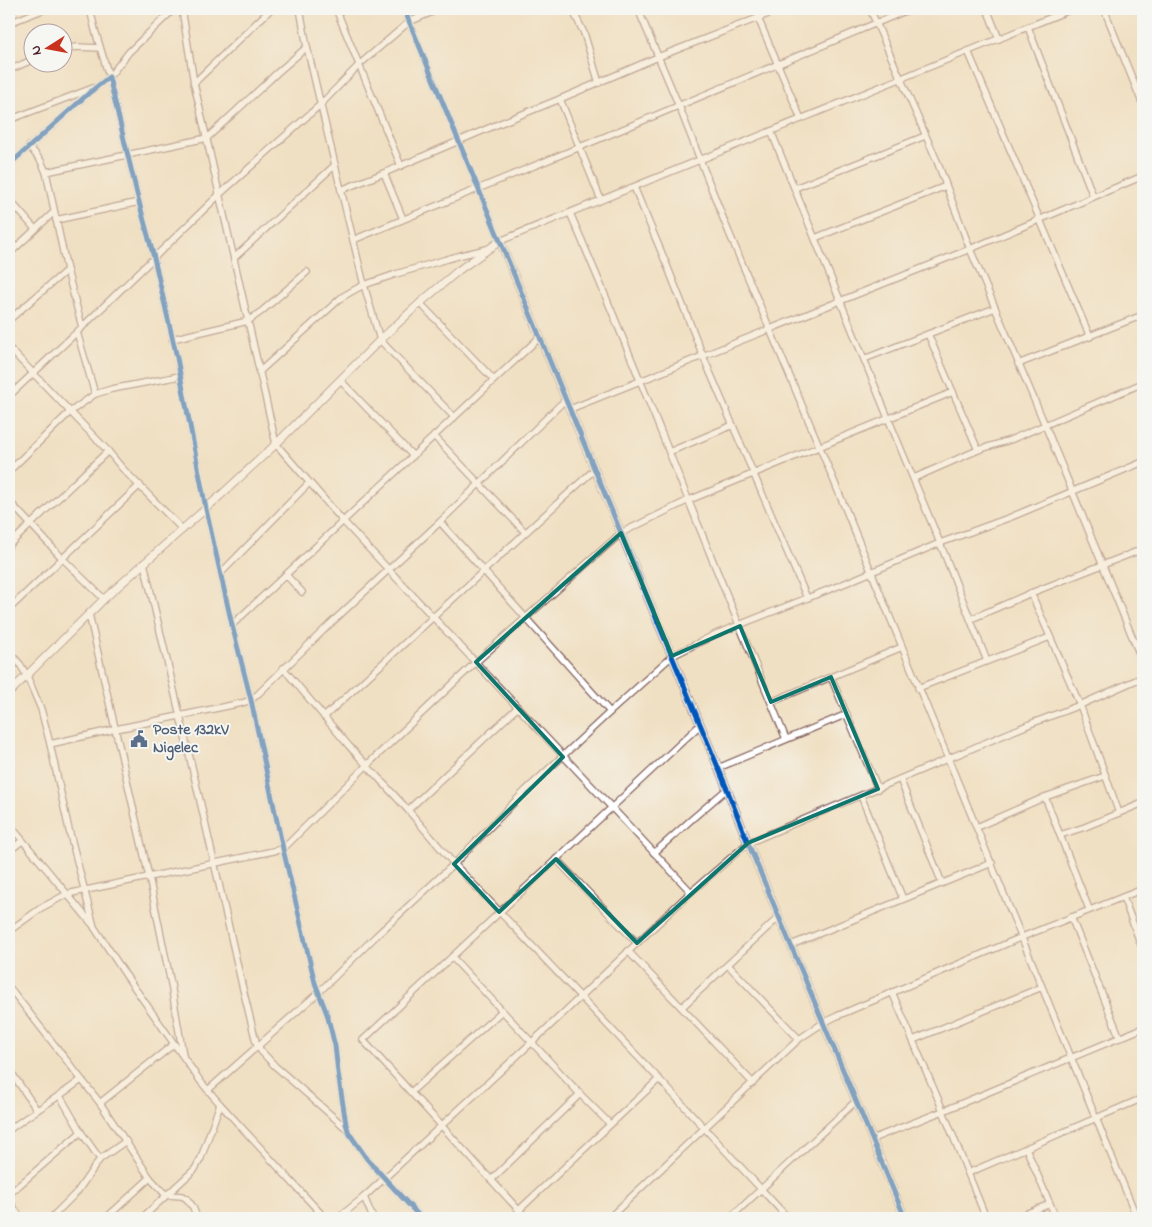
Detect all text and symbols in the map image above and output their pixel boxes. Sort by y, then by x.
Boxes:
north arrow [22,22,72,72]
text: N [26,44,48,57]
place label: Poste 132kV Nigelec [153,718,229,761]
public building icon: Poste 132kV Nigelec [129,729,149,749]

